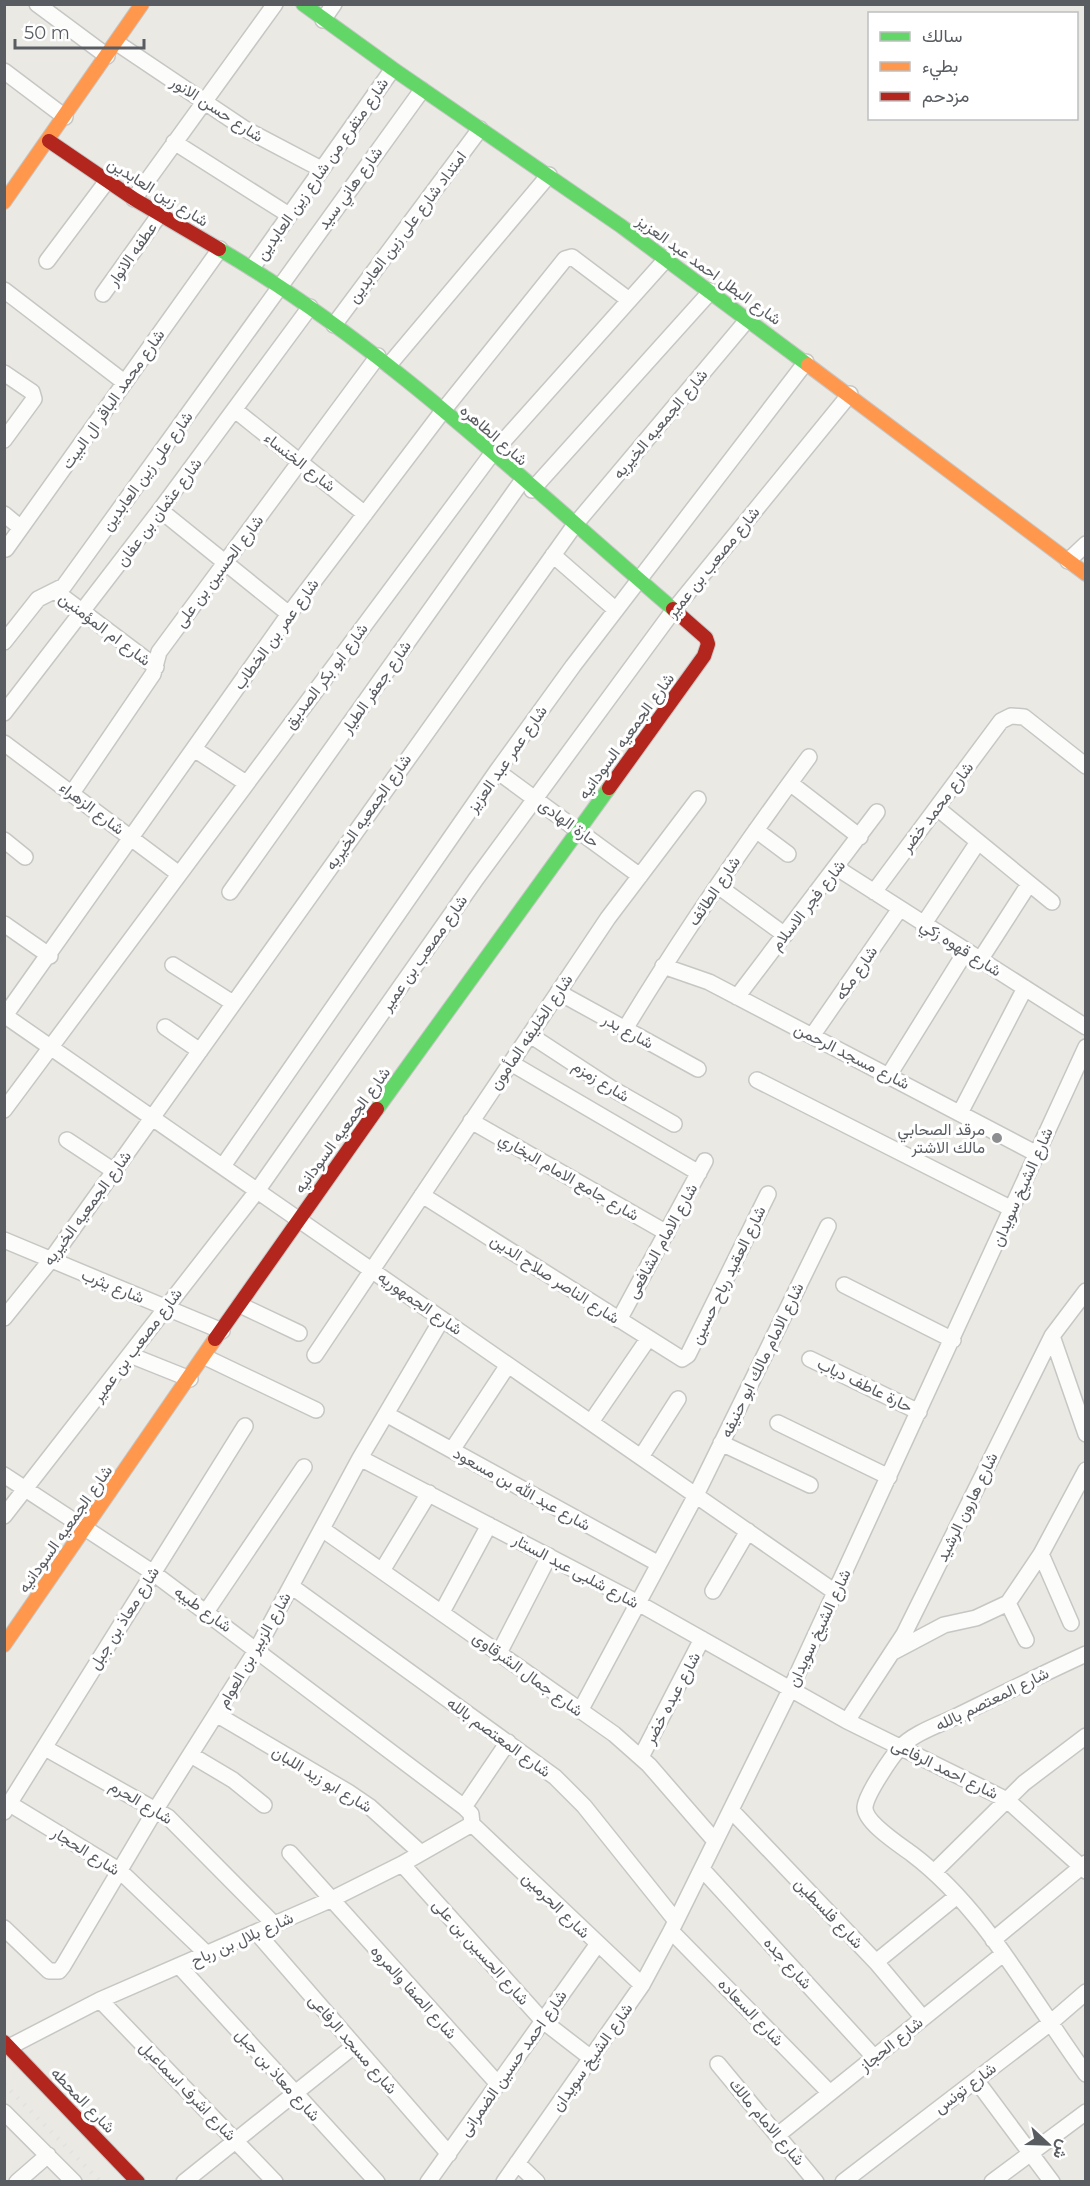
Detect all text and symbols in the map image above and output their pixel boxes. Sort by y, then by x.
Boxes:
scale bar [15,12,144,50]
legend [868,12,1078,120]
text: 50 m [24,22,70,44]
text: سالك [922,25,962,47]
text: بطيء [922,55,958,81]
street label: شارع حسن الانور [165,72,267,148]
street label: شارع متفرع من شارع زين العابدين [252,74,394,265]
text: مزدحم [922,85,969,108]
street label: شارع هاني سيد [314,143,390,235]
street label: امتداد شارع على زين العابدين [344,147,472,308]
street label: شارع زين العابدين [103,153,212,232]
street label: شارع البطل احمد عبد العزيز [631,211,785,331]
street label: عطفه الانوار [103,219,162,291]
street label: شارع محمد الباقر ال البيت [58,326,170,474]
street label: شارع الجمعيه الخيريه [609,365,713,484]
street label: شارع الطاهره [455,401,532,471]
street label: شارع على زين العابدين [97,408,198,536]
street label: شارع الخنساء [259,428,339,497]
street label: شارع عثمان بن عفان [112,454,207,571]
street label: شارع مصعب بن عمير [662,503,765,623]
street label: شارع الحسين بن على [171,511,269,632]
street label: شارع عمر بن الخطاب [229,575,324,695]
street label: شارع ام المؤمنين [54,588,155,671]
street label: شارع ابو بكر الصديق [280,619,373,734]
street label: شارع جعفر الطيار [336,637,417,739]
street label: شارع الجمعيه السودانيه [574,669,680,804]
street label: شارع عمر عبد العزيز [462,702,553,818]
street label: شارع الجمعيه الخيريه [321,750,417,875]
street label: شارع محمد خضر [896,758,979,858]
street label: شارع الزهراء [55,778,128,840]
street label: حارة الهادى [534,795,603,852]
street label: شارع الطائف [684,853,746,930]
street label: شارع فجر الاسلام [767,856,851,955]
street label: شارع مصعب بن عمير [376,891,473,1017]
street label: شارع قهوه زكي [915,916,1005,984]
street label: شارع مكه [831,942,883,1005]
street label: شارع الخليفه المأمون [485,971,578,1094]
street label: شارع بدر [597,1009,657,1054]
street label: شارع مسجد الرحمن [790,1019,913,1095]
street label: شارع زمزم [568,1056,633,1108]
street label: شارع الجمعيه السودانيه [290,1063,396,1198]
place label: مرقد الصحابي مالك الاشتر [898,1120,985,1158]
street label: شارع الشيخ سويدان [987,1125,1059,1250]
street label: شارع جامع الامام البخاري [494,1129,642,1228]
marker: مرقد الصحابي مالك الاشتر [990,1131,1004,1145]
street label: شارع الجمعيه الخيريه [39,1147,137,1270]
street label: شارع الامام الشافعى [623,1180,703,1303]
street label: شارع العقيد رباح حسين [686,1203,772,1348]
street label: شارع الناصر صلاح الدين [486,1230,623,1329]
street label: شارع يثرب [78,1265,147,1309]
street label: شارع الجمهوريه [373,1267,466,1341]
street label: شارع الامام مالك ابو حنيفه [716,1280,810,1441]
street label: شارع مصعب بن عمير [87,1284,188,1408]
street label: حارة عاطف دياب [814,1354,916,1417]
street label: شارع عبد الله بن مسعود [449,1443,594,1536]
street label: شارع هارون الرشيد [932,1449,1003,1566]
street label: شارع الجمعيه السودانيه [14,1462,118,1598]
street label: شارع شلبى عبد الستار [508,1529,642,1614]
street label: شارع معاذ بن جبل [85,1563,165,1674]
street label: شارع الشيخ سويدان [783,1566,856,1691]
street label: شارع طيبه [169,1582,235,1638]
street label: شارع الزبير بن العوام [213,1589,297,1712]
street label: شارع جمال الشرقاوى [468,1628,587,1722]
street label: شارع عبده خضر [639,1649,706,1749]
street label: شارع المعتصم بالله [932,1663,1053,1736]
street label: شارع المعتصم بالله [442,1693,555,1783]
street label: شارع احمد الرفاعى [888,1735,1001,1805]
street label: شارع ابو زيد اللبان [268,1742,375,1818]
street label: شارع الحرم [105,1776,176,1830]
street label: شارع الحجار [47,1822,123,1881]
street label: شارع الحرمين [517,1868,594,1943]
street label: شارع فلسطين [789,1874,867,1954]
street label: شارع الحسين بن على [427,1895,533,2010]
street label: شارع بلال بن رباح [188,1908,297,1972]
street label: شارع جده [758,1933,816,1994]
street label: شارع الصفا والمروه [365,1941,461,2044]
street label: شارع السعاده [713,1974,788,2051]
street label: شارع احمد حسين الضمرانى [455,1986,572,2141]
street label: شارع مسجد الرفاعى [303,1990,401,2099]
street label: شارع الشيخ سويدان [548,1999,638,2116]
street label: شارع الحجاز [855,2013,928,2078]
street label: شارع معاذ بن جبل [230,2025,324,2126]
street label: شارع اشرف اسماعيل [134,2037,240,2146]
street label: شارع تونس [930,2059,1001,2119]
street label: شارع المحطه [46,2063,119,2138]
street label: شارع الامام مالك [724,2075,809,2171]
north arrow [1018,2114,1078,2174]
text: ش [1049,2137,1074,2162]

